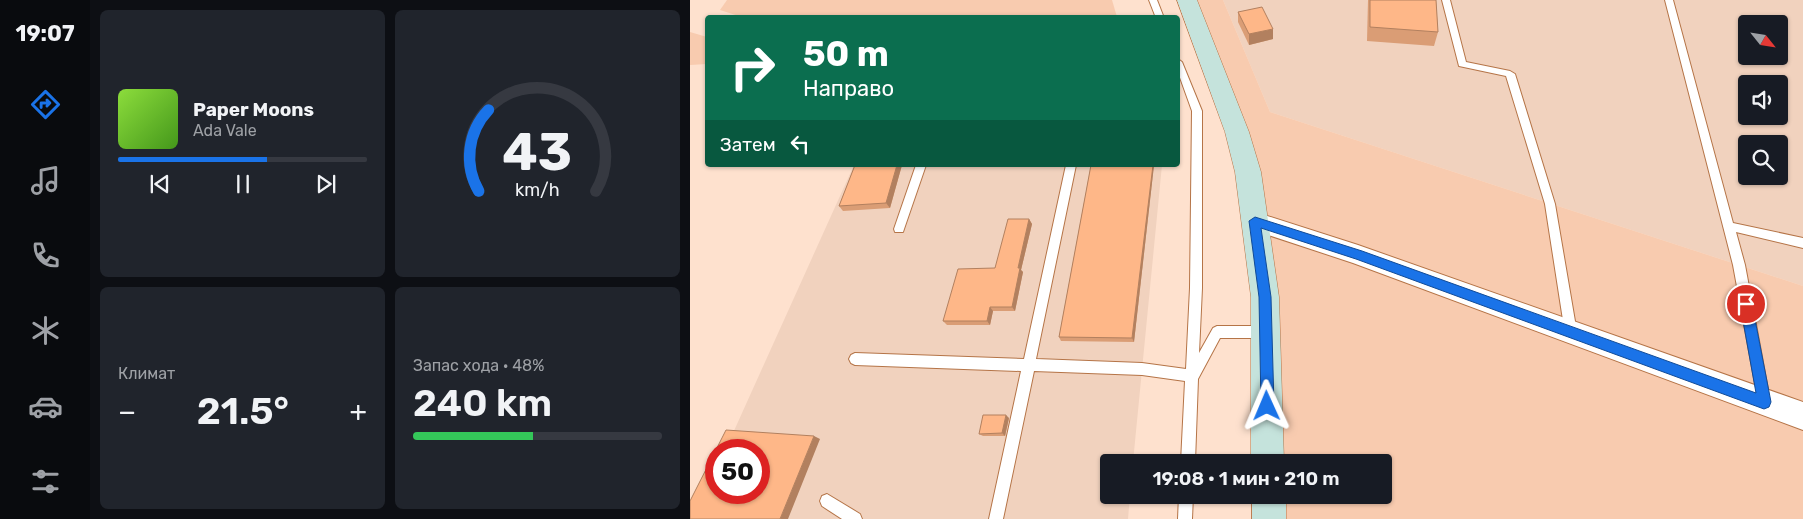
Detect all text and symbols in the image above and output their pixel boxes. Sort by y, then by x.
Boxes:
north arrow [1738,15,1788,65]
map controls [1738,15,1788,185]
text: 19:07 [15,20,75,47]
text: 50 m [803,33,889,75]
icon: right [720,35,785,100]
text: Направо [803,75,894,102]
button: sound [1738,75,1788,125]
icon: directions [28,87,63,122]
text: Paper Moons [193,98,314,121]
text: Ada Vale [193,121,257,140]
text: 43 [503,121,572,183]
icon: left [786,130,814,158]
text: Затем [720,133,776,156]
button: search [1738,135,1788,185]
icon: music [28,163,63,198]
icon: previous [146,170,174,198]
icon: pause [229,170,257,198]
icon: next [312,170,340,198]
text: km/h [515,179,560,200]
icon: phone [28,238,63,273]
pin [1725,283,1767,325]
icon: arrive [1732,290,1760,318]
icon: climate [28,313,63,348]
text: Запас хода · 48% [413,356,544,375]
text: Климат [118,364,175,383]
position arrow [1240,379,1292,431]
text: 240 km [413,380,552,426]
text: 21.5° [197,388,289,434]
icon: car [28,389,63,424]
text: − [118,395,136,428]
text: + [350,395,367,428]
speed limit sign: 50 [705,439,770,504]
icon: filters [28,464,63,499]
text: 19:08 · 1 мин · 210 m [1152,467,1340,490]

